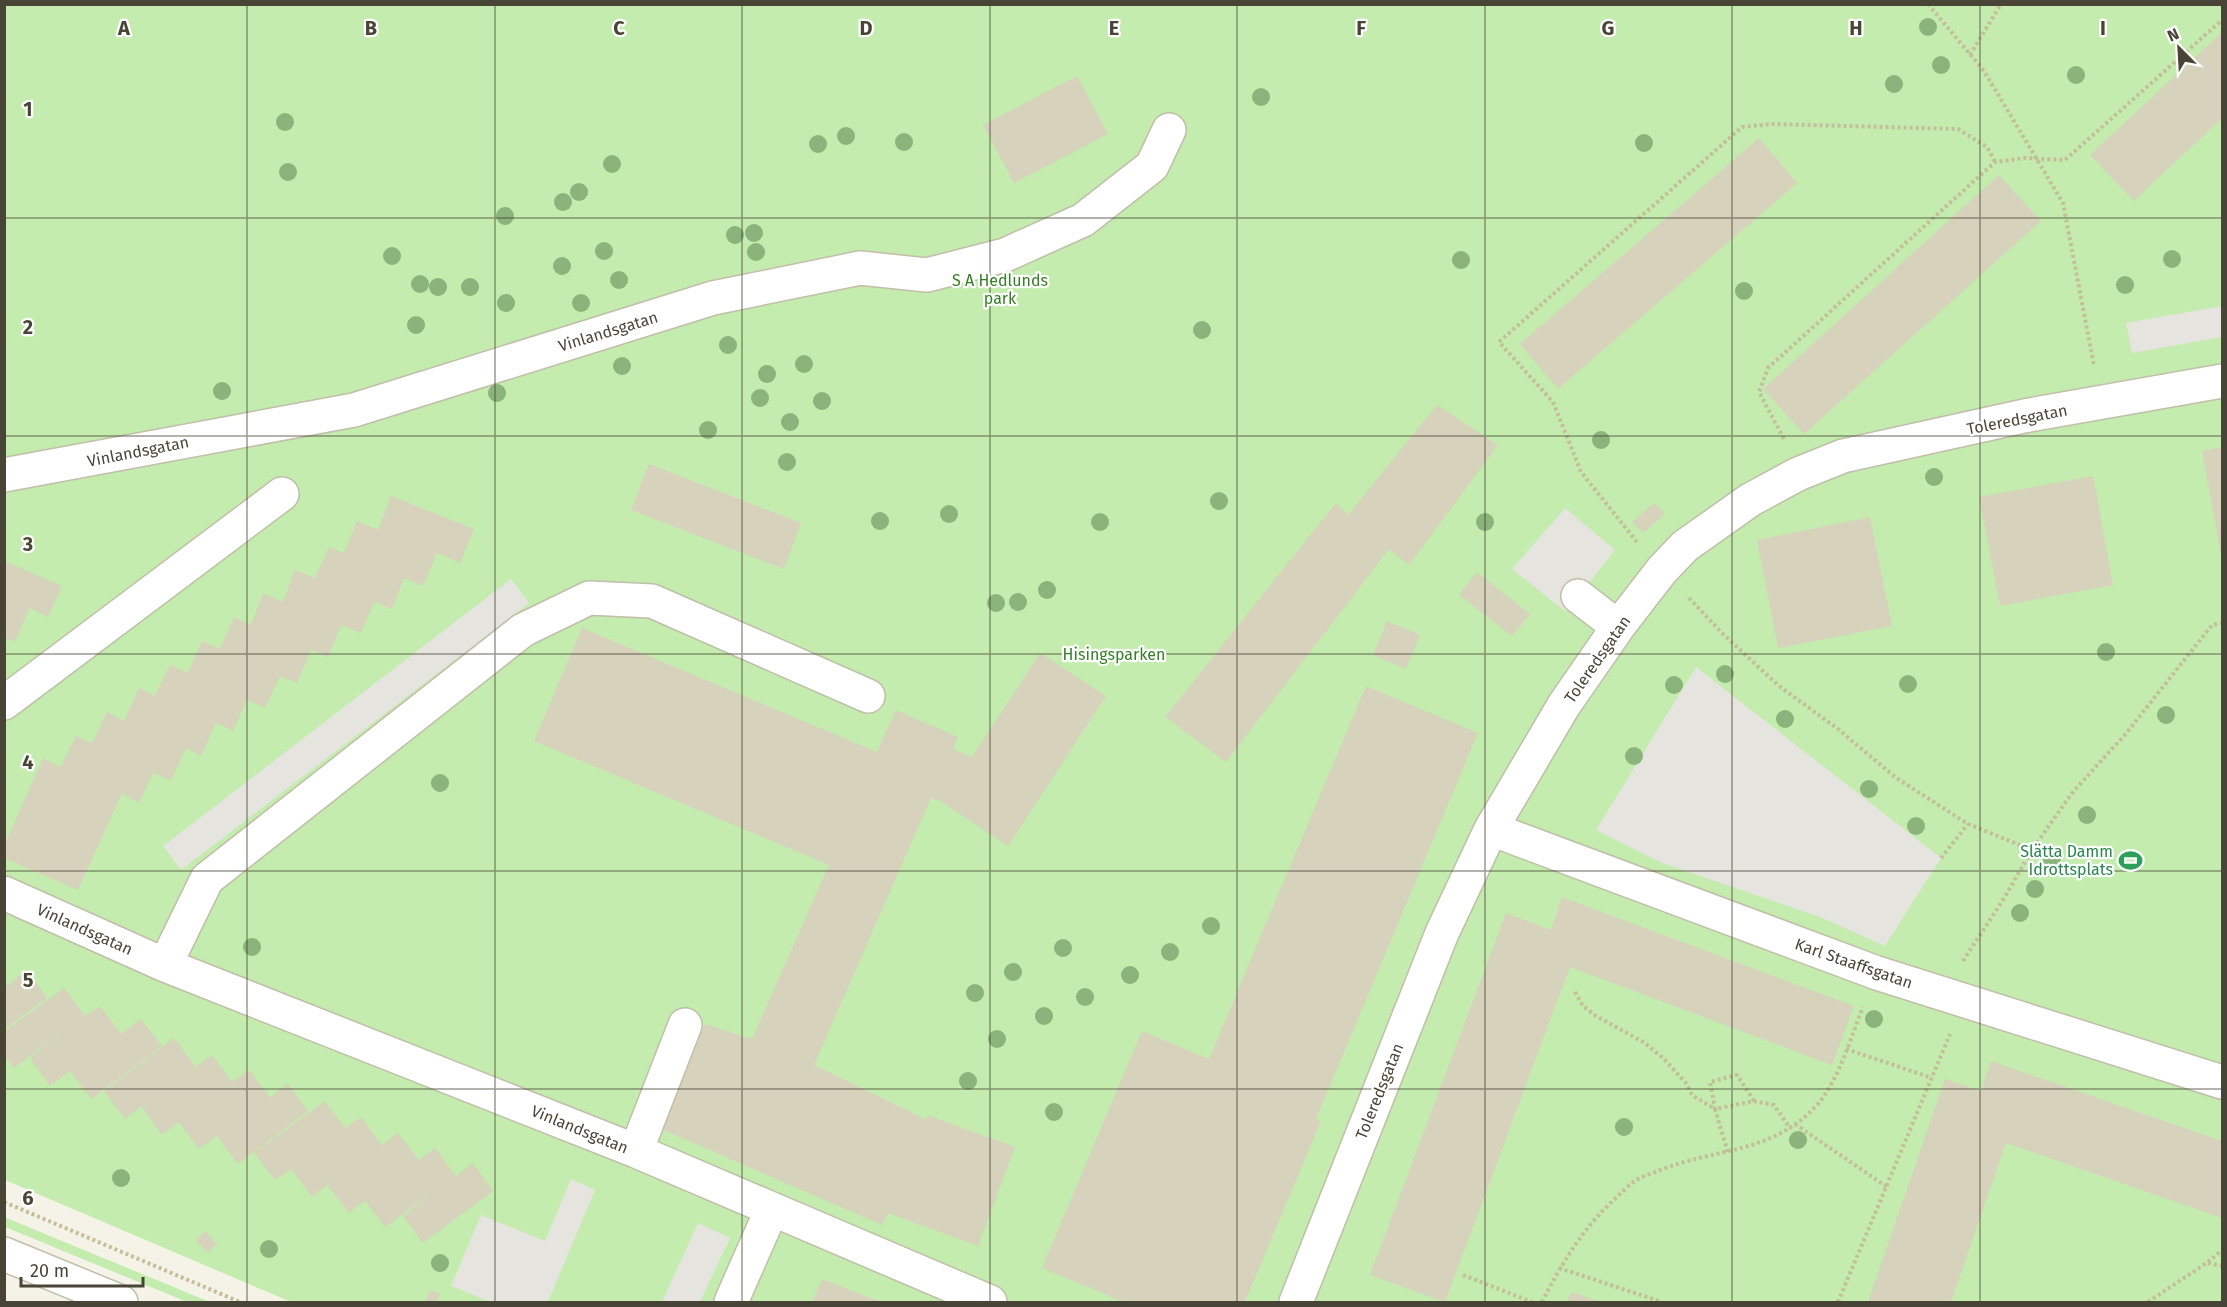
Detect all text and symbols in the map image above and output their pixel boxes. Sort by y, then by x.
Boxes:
text: A [117,16,131,40]
text: B [365,16,377,40]
text: C [613,16,625,40]
text: D [859,16,873,40]
text: E [1109,16,1119,40]
text: F [1356,16,1366,40]
text: G [1602,16,1614,40]
text: H [1849,16,1863,40]
text: I [2100,16,2106,40]
north arrow [2149,18,2209,78]
text: N [2164,24,2182,46]
text: 1 [23,97,33,121]
park label: S A Hedlunds park [952,271,1048,308]
street label: Vinlandsgatan [556,307,660,356]
text: 2 [23,315,33,339]
street label: Toleredsgatan [1965,400,2069,439]
street label: Vinlandsgatan [86,432,190,471]
text: 3 [22,532,33,556]
street label: Toleredsgatan [1560,612,1634,707]
park label: Hisingsparken [1063,645,1165,664]
text: 4 [22,750,34,774]
place label: Slätta Damm Idrottsplats [2020,842,2113,879]
sports icon: Slätta Damm Idrottsplats [2118,847,2144,873]
street label: Vinlandsgatan [34,900,136,959]
street label: Karl Staaffsgatan [1792,934,1915,993]
text: 5 [23,968,34,992]
street label: Toleredsgatan [1352,1040,1407,1142]
street label: Vinlandsgatan [529,1101,631,1158]
text: 6 [22,1186,34,1210]
scale bar [21,1250,142,1288]
text: 20 m [30,1260,69,1282]

